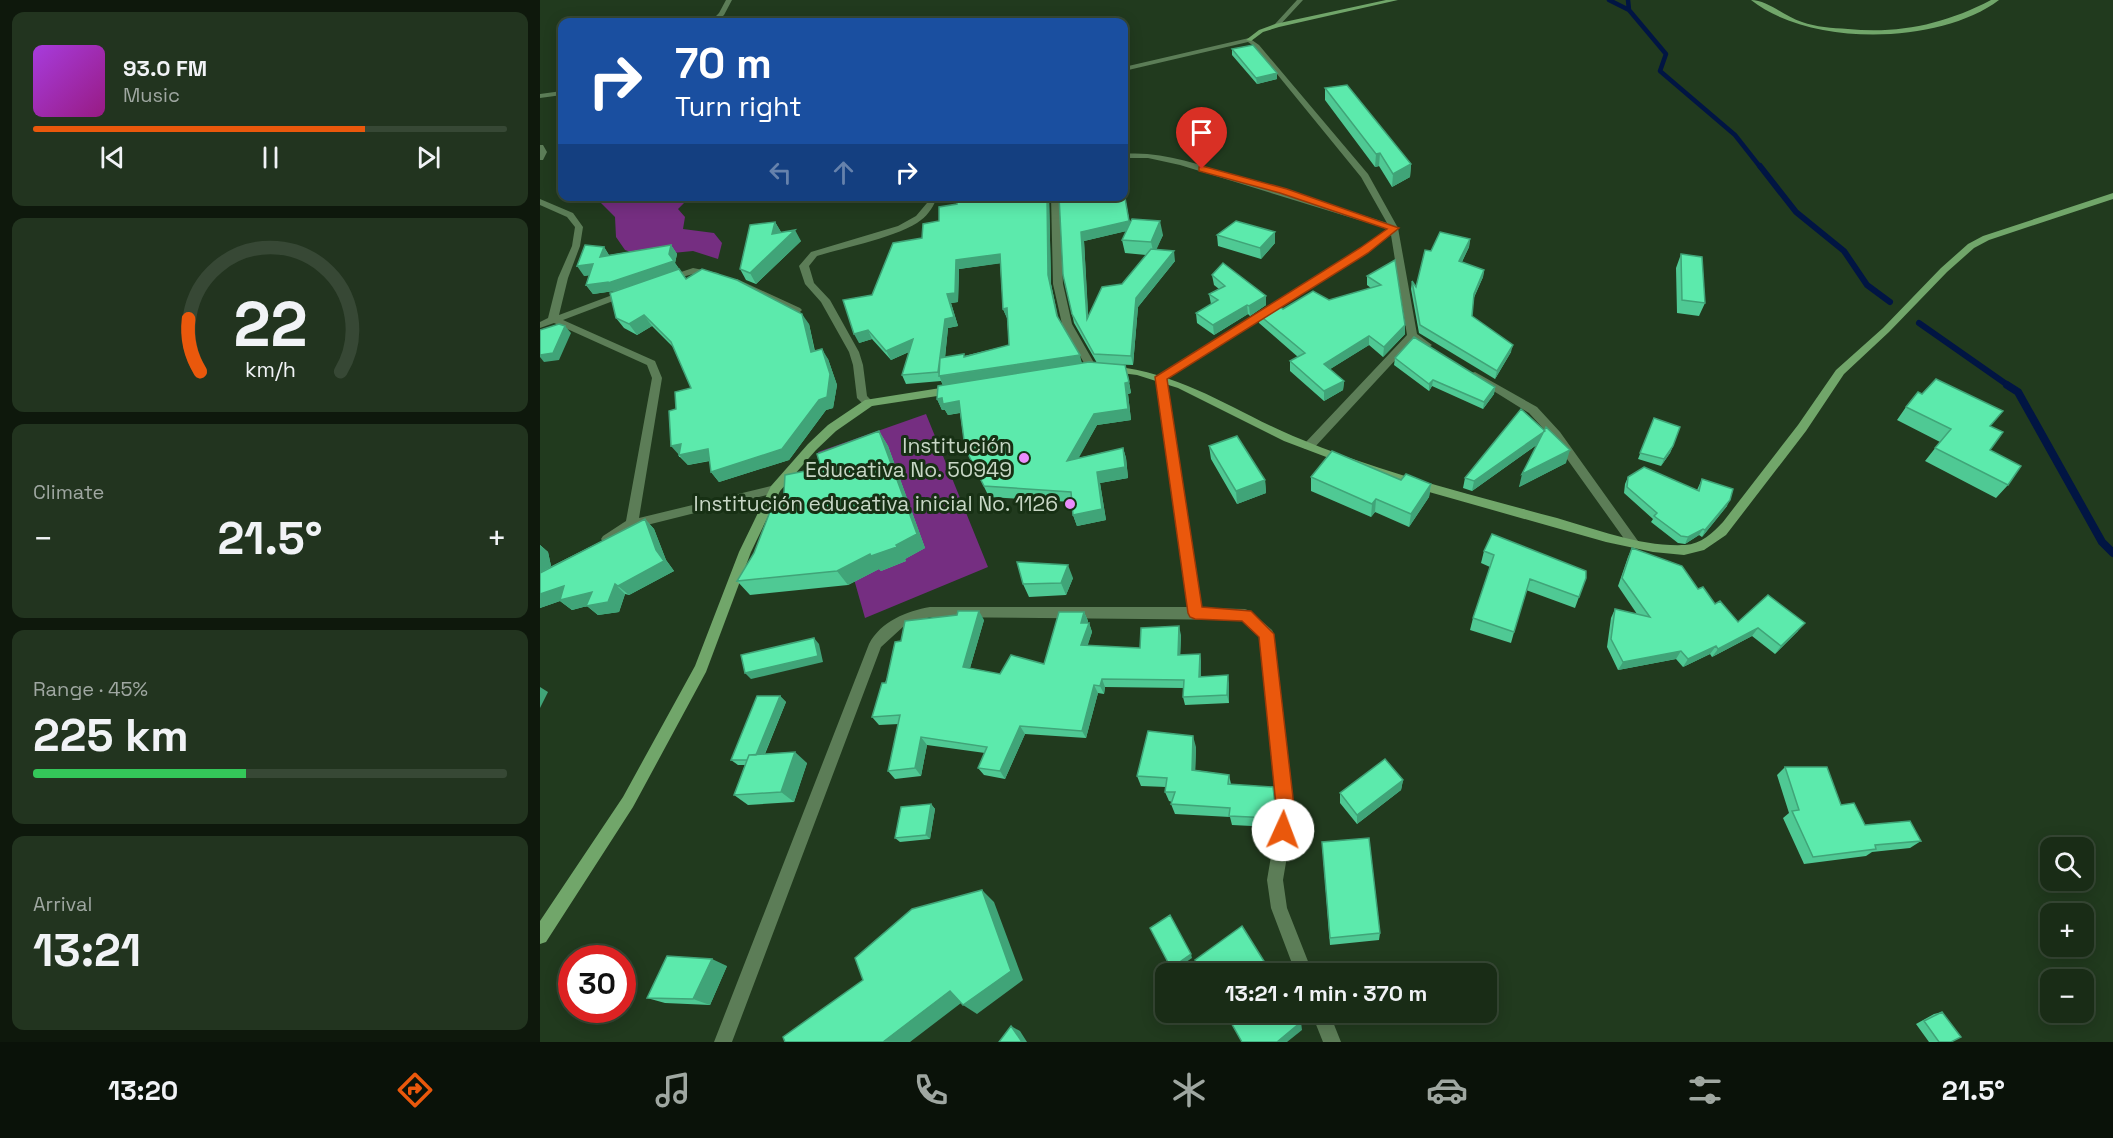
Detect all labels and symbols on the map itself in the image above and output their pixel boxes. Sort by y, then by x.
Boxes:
pin [1176,107,1227,169]
place label: Institución Educativa No. 50949 [805,432,1012,483]
marker: Institución Educativa No. 50949 [1017,451,1031,465]
place label: Institución educativa inicial No. 1126 [694,490,1058,517]
marker: Institución educativa inicial No. 1126 [1063,497,1077,511]
position arrow [1251,798,1315,862]
speed limit sign: 30 [558,945,636,1023]

